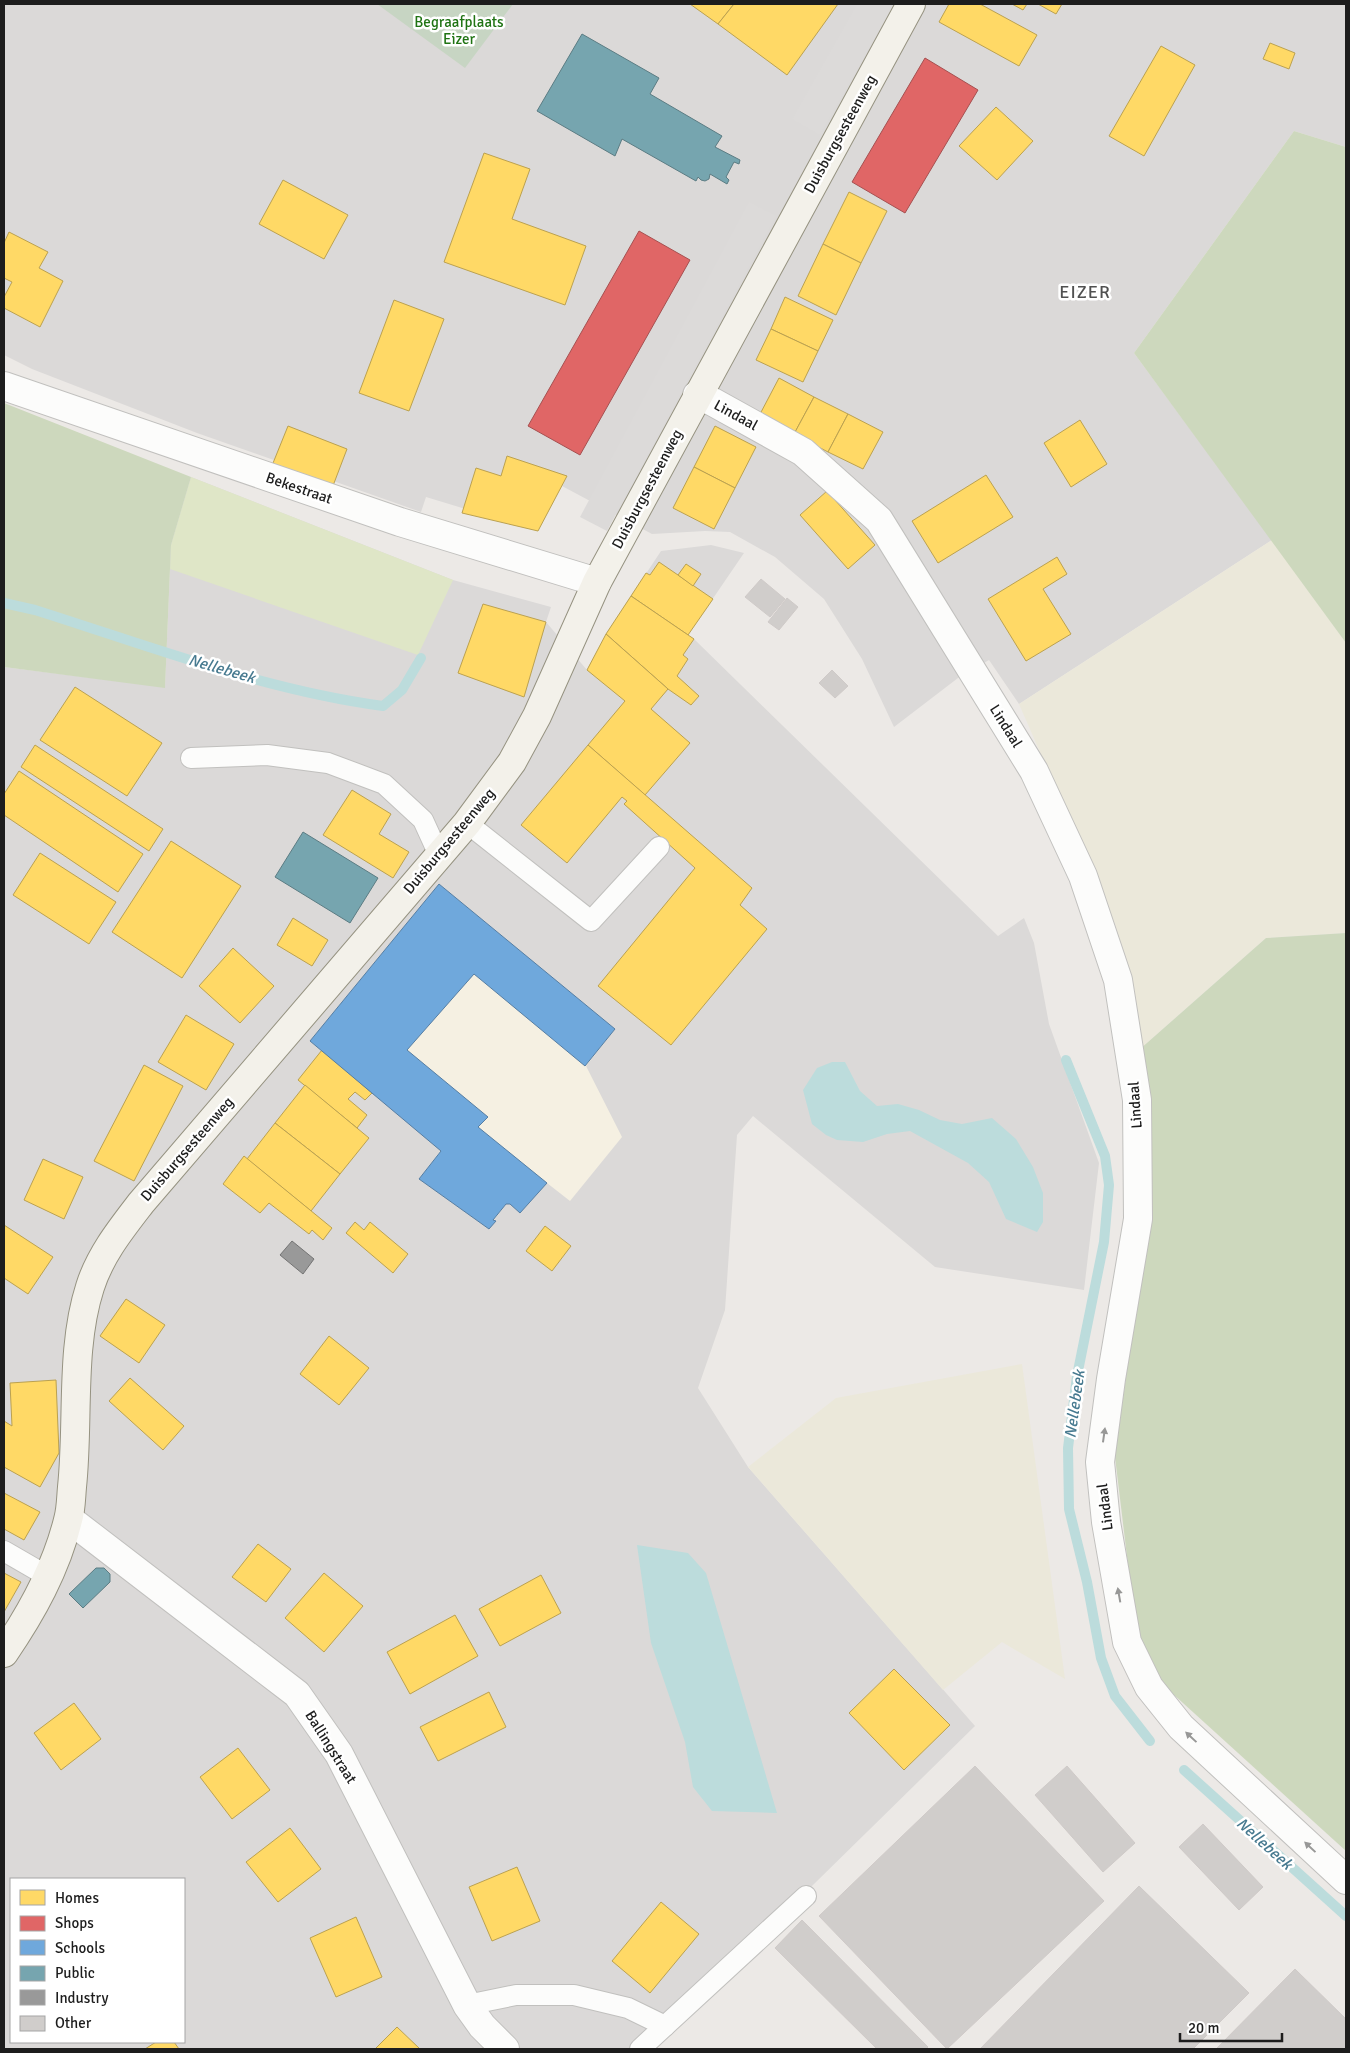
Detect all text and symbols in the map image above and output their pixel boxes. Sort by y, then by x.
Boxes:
park label: Begraafplaats Eizer [414,13,504,48]
street label: Duisburgsesteenweg [800,72,880,196]
district label: EIZER [1059,281,1111,303]
street label: Lindaal [711,396,761,434]
street label: Duisburgsesteenweg [608,426,686,552]
street label: Bekestraat [264,468,334,508]
water label: Nellebeek [186,650,259,689]
street label: Lindaal [986,701,1026,751]
street label: Duisburgsesteenweg [399,784,499,898]
street label: Lindaal [1124,1081,1146,1129]
street label: Duisburgsesteenweg [137,1093,237,1205]
water label: Nellebeek [1060,1367,1090,1439]
one-way arrow [1100,1426,1108,1442]
street label: Lindaal [1093,1482,1117,1532]
one-way arrow [1114,1587,1122,1603]
street label: Ballingstraat [301,1707,361,1787]
one-way arrow [1185,1731,1197,1743]
water label: Nellebeek [1232,1813,1298,1875]
one-way arrow [1305,1841,1317,1853]
legend [10,1878,185,2043]
text: Homes [55,1889,99,1907]
text: Shops [55,1914,94,1932]
text: Schools [55,1939,106,1957]
text: Public [55,1964,95,1982]
text: Industry [55,1989,108,2007]
scale bar [1180,2010,1282,2042]
text: Other [55,2014,92,2032]
text: 20 m [1188,2019,1219,2037]

